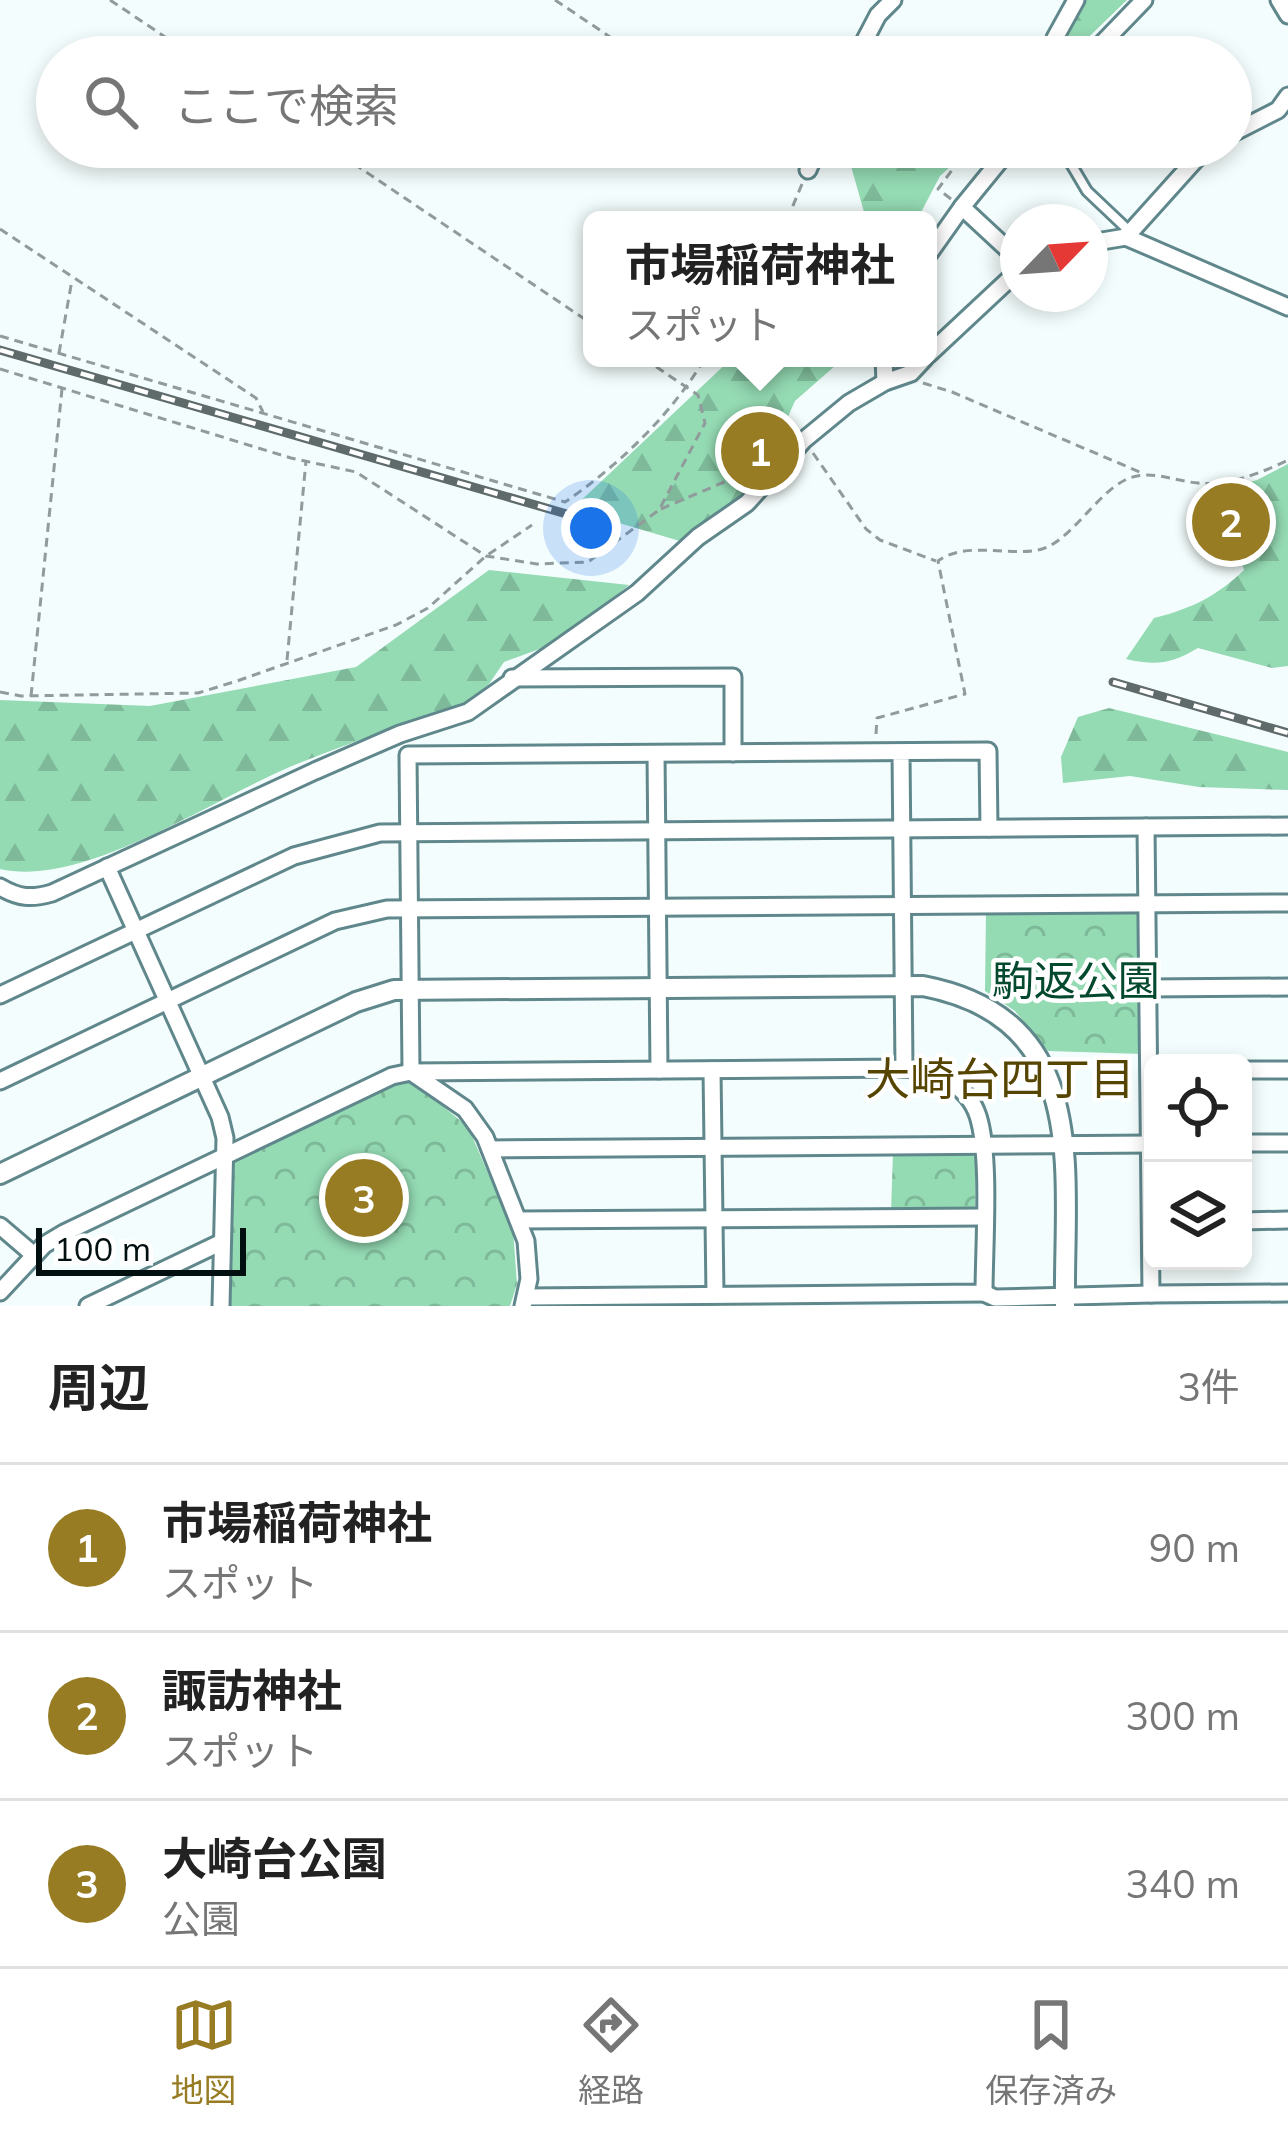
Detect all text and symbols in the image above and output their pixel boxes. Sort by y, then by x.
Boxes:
search box [36,36,1252,168]
icon: search [78,69,144,135]
text: ここで検索 [174,77,399,133]
north arrow [1000,204,1108,312]
popup [583,211,937,367]
text: 市場稲荷神社 [625,236,895,292]
text: スポット [625,300,781,349]
pin: 1 [721,406,799,496]
pin: 2 [1192,477,1270,567]
your location [561,498,621,558]
park label: 駒返公園 [992,954,1160,1007]
district label: 大崎台四丁目 [865,1050,1135,1106]
map controls [1144,1054,1252,1270]
button: locate [1144,1054,1252,1162]
pin: 3 [325,1153,403,1243]
button: layers [1144,1162,1252,1270]
scale bar [36,1222,246,1275]
text: 100 m [54,1228,151,1269]
text: 周辺 [48,1355,150,1419]
text: 3件 [1178,1362,1240,1411]
text: 市場稲荷神社 [162,1494,432,1550]
text: 1 [75,1523,99,1572]
text: 90 m [1149,1523,1240,1572]
text: スポット [162,1558,318,1607]
text: 諏訪神社 [162,1662,342,1718]
text: 2 [75,1691,99,1740]
text: 300 m [1125,1691,1240,1740]
text: スポット [162,1726,318,1775]
text: 大崎台公園 [162,1830,387,1886]
text: 3 [75,1859,99,1908]
text: 340 m [1125,1859,1240,1908]
text: 公園 [162,1894,240,1943]
tab: 地図 [171,1992,237,2112]
tab: 経路 [578,1992,644,2112]
tab: 保存済み [985,1992,1117,2112]

